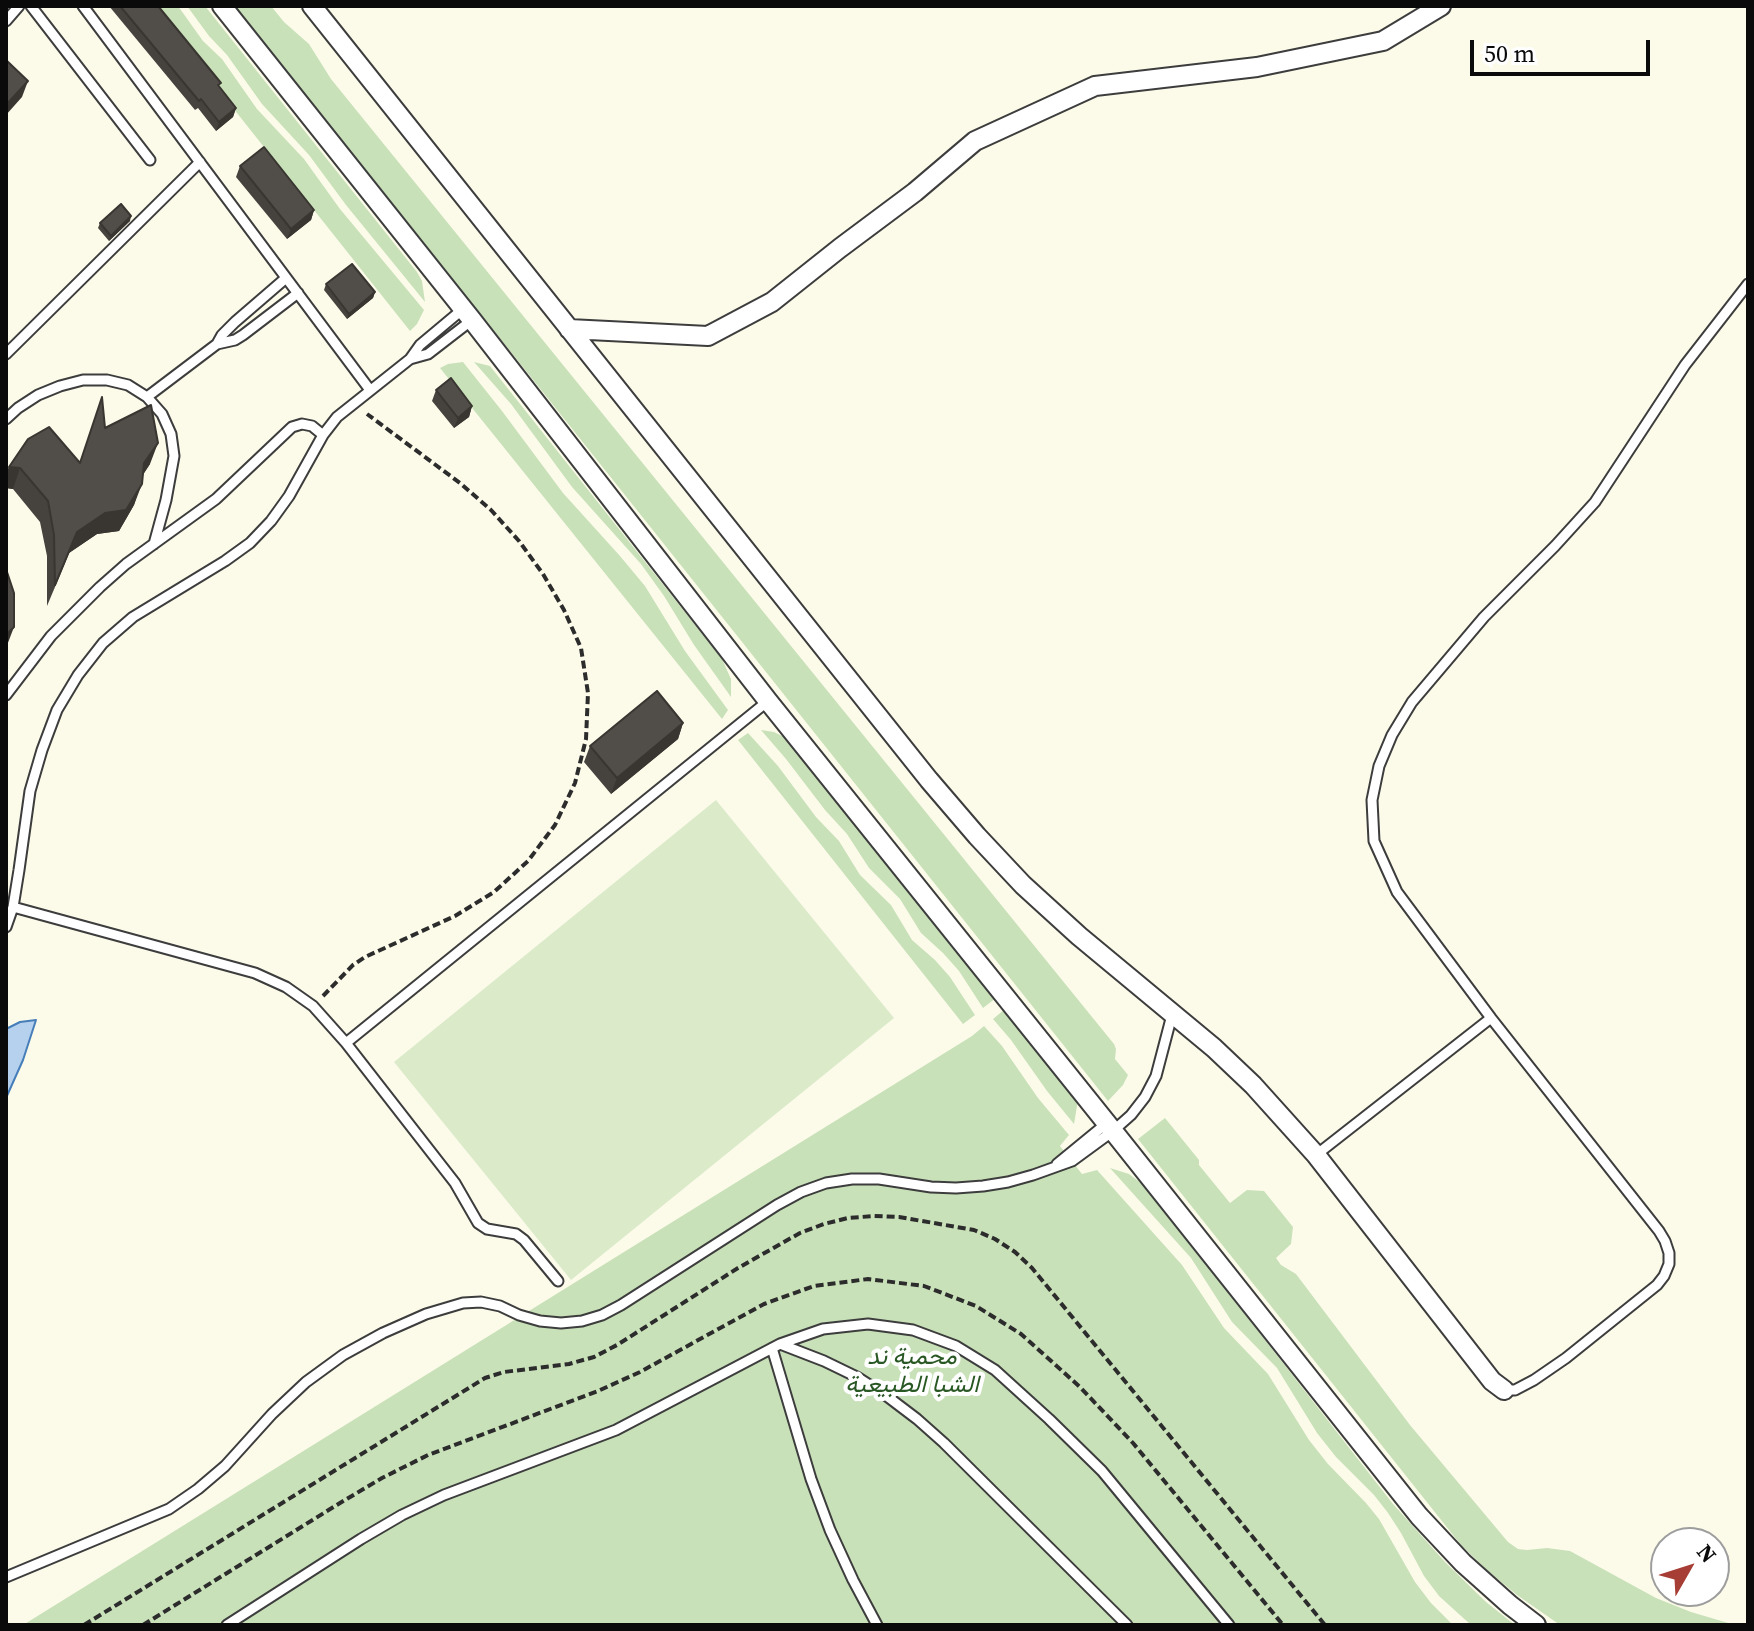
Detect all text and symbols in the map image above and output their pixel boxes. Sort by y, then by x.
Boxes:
scale bar [1474,24,1654,74]
text: 50 m [1484,37,1535,70]
park label: محمية ند الشبا الطبيعية [845,1344,979,1400]
north arrow [1650,1527,1730,1607]
text: N [1690,1537,1724,1569]

